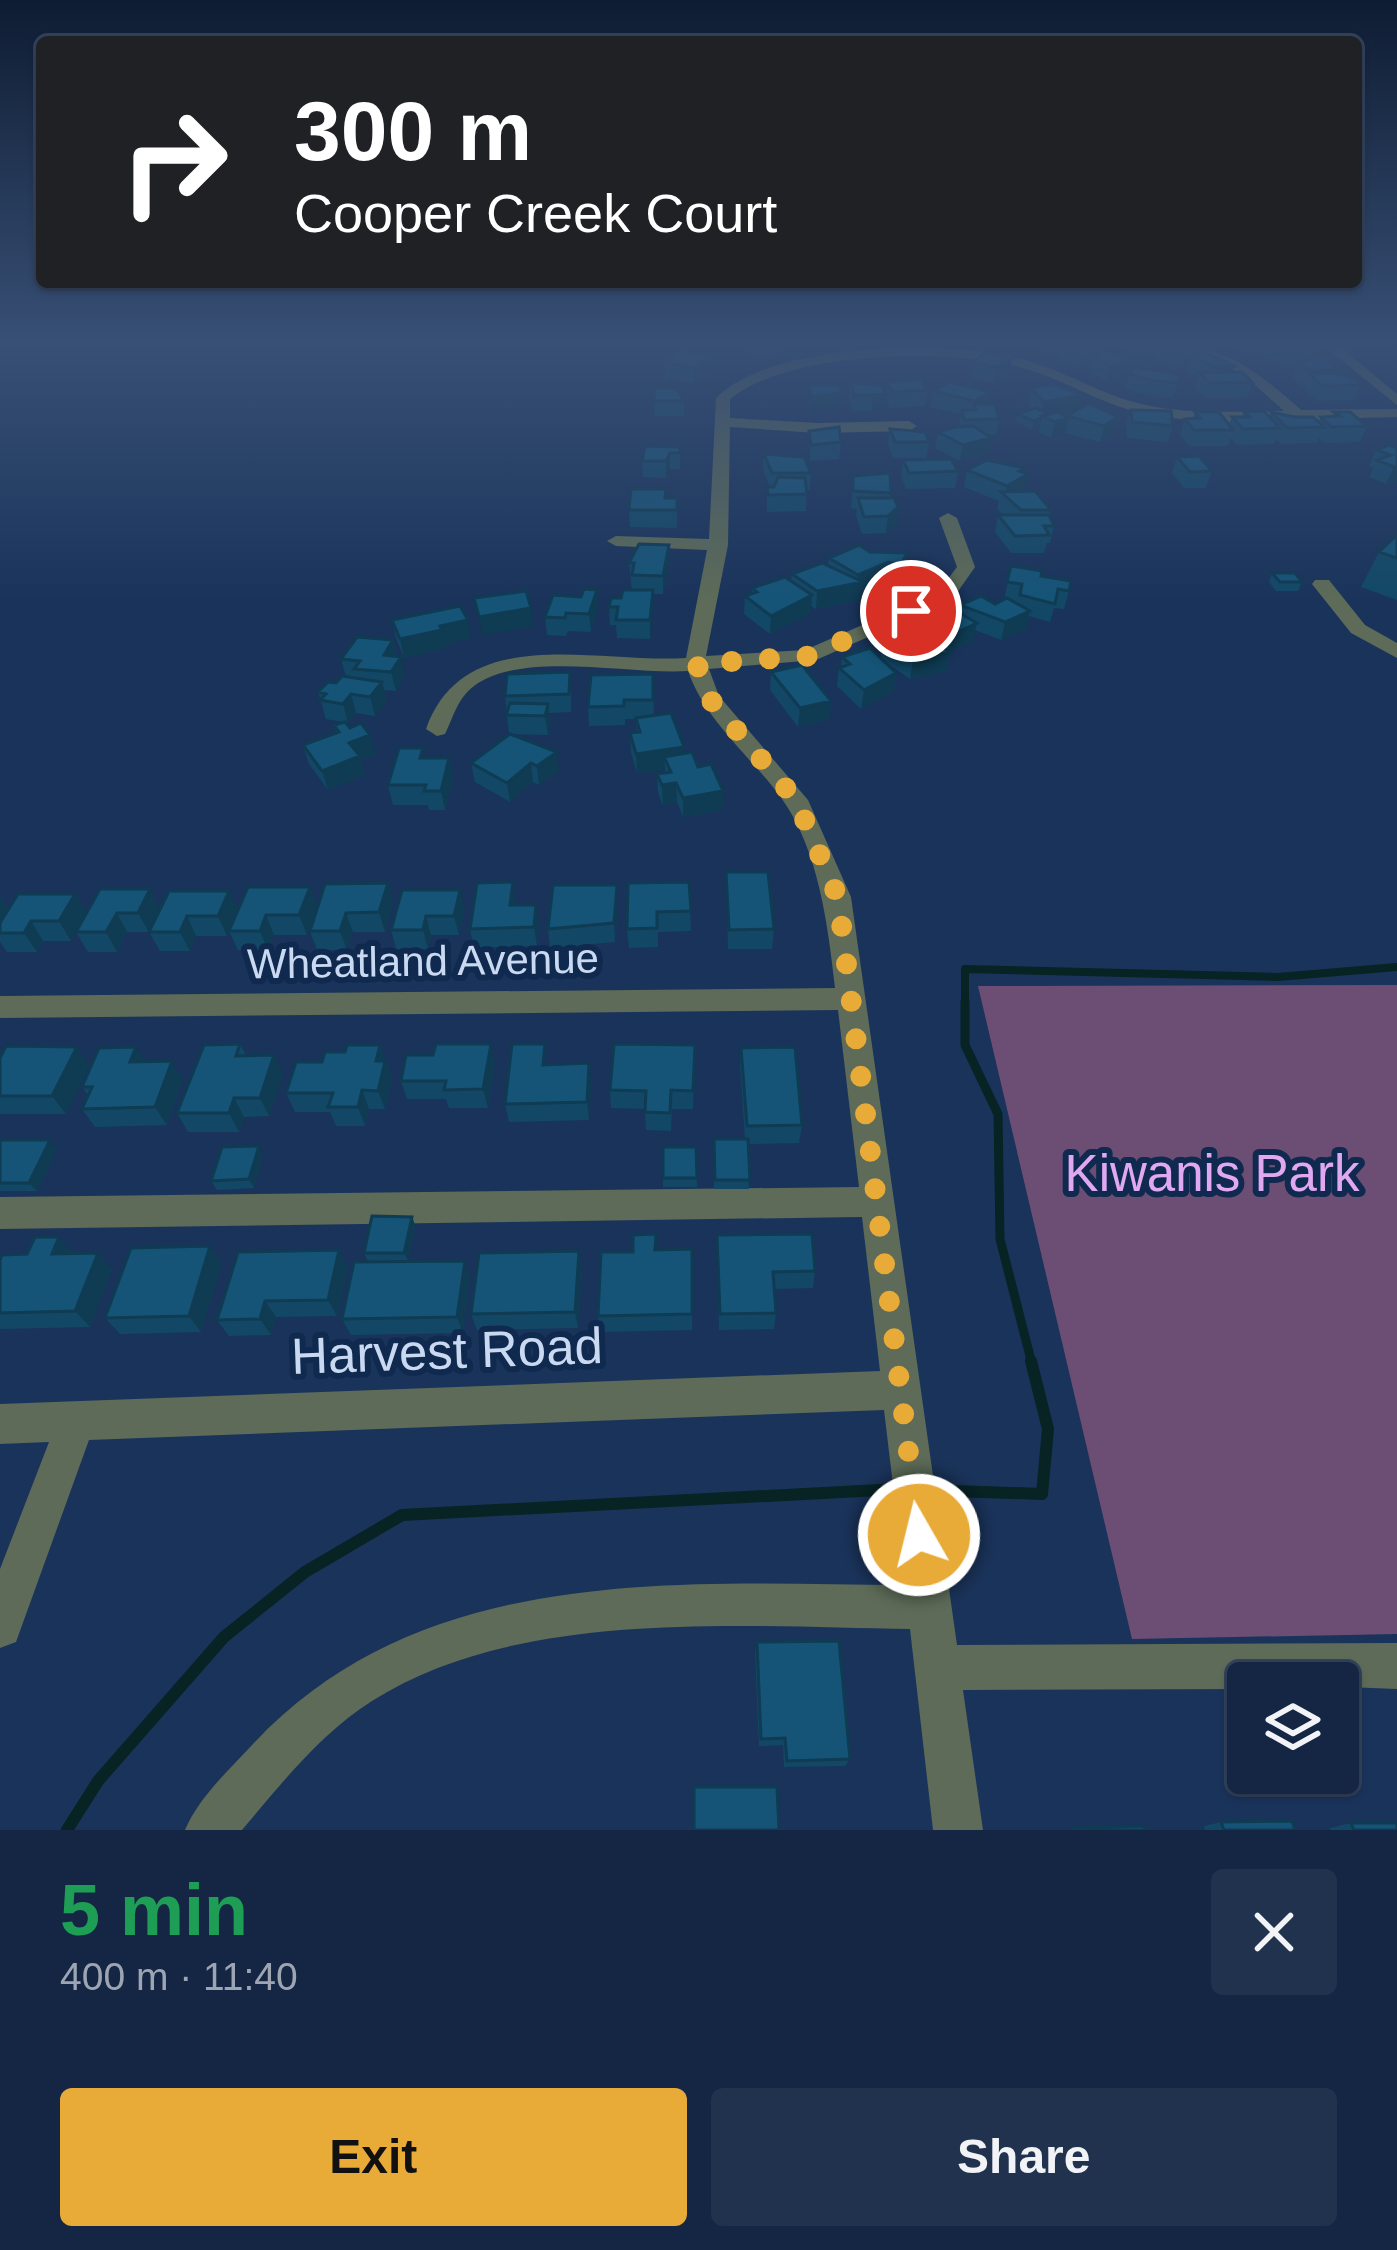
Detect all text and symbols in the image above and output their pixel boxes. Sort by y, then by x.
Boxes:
icon: right [96,84,252,240]
text: 300 m [294,84,532,178]
text: Cooper Creek Court [294,183,777,243]
pin [860,560,962,662]
icon: arrive [878,578,944,644]
street label: Wheatland Avenue [247,934,599,988]
park label: Kiwanis Park [1065,1145,1360,1202]
street label: Harvest Road [290,1317,604,1385]
position arrow [856,1472,982,1598]
map controls [1227,1662,1359,1794]
button: layers [1227,1662,1359,1794]
button: close [1211,1869,1337,1995]
text: 5 min [60,1870,248,1950]
text: 400 m · 11:40 [60,1955,298,1998]
button: Exit [60,2088,687,2226]
button: Share [711,2088,1337,2226]

